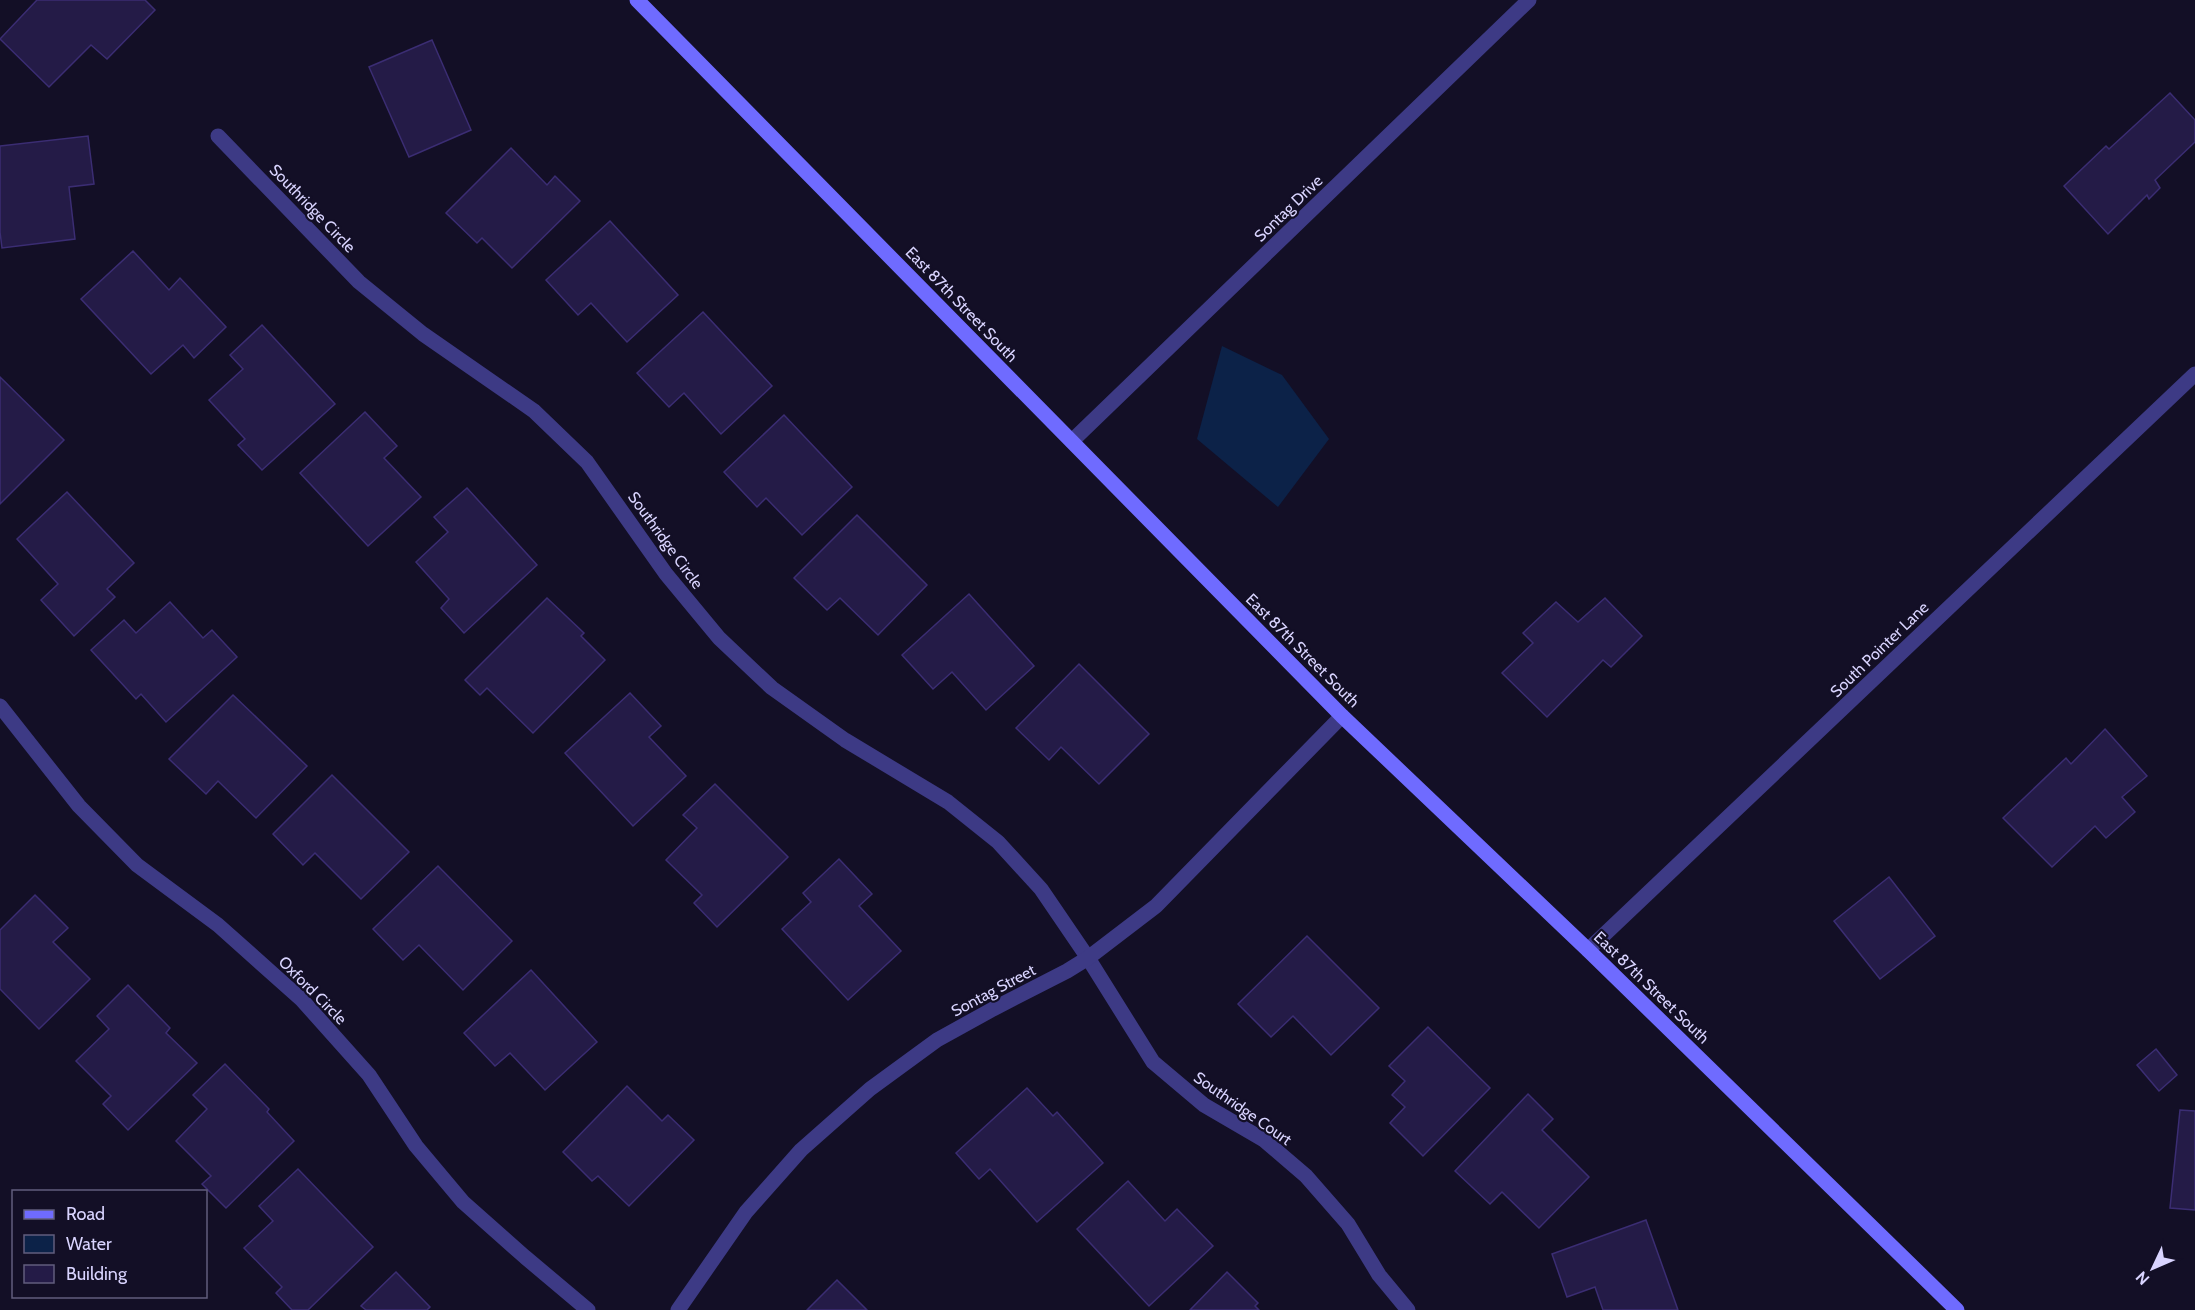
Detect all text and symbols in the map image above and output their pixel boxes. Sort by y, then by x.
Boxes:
street label: Southridge Circle [266,160,360,256]
street label: Sontag Drive [1250,171,1326,246]
street label: East 87th Street South [902,243,1022,366]
street label: Southridge Circle [624,488,707,593]
street label: East 87th Street South [1242,590,1363,711]
street label: South Pointer Lane [1826,598,1932,701]
street label: East 87th Street South [1590,927,1713,1047]
street label: Oxford Circle [275,952,351,1028]
street label: Sontag Street [948,960,1039,1021]
street label: Southridge Court [1190,1068,1296,1150]
legend [12,1190,207,1298]
text: Road [66,1203,105,1225]
text: Water [66,1233,112,1255]
north arrow [2123,1238,2183,1298]
text: Building [66,1263,128,1285]
text: N [2132,1267,2153,1289]

